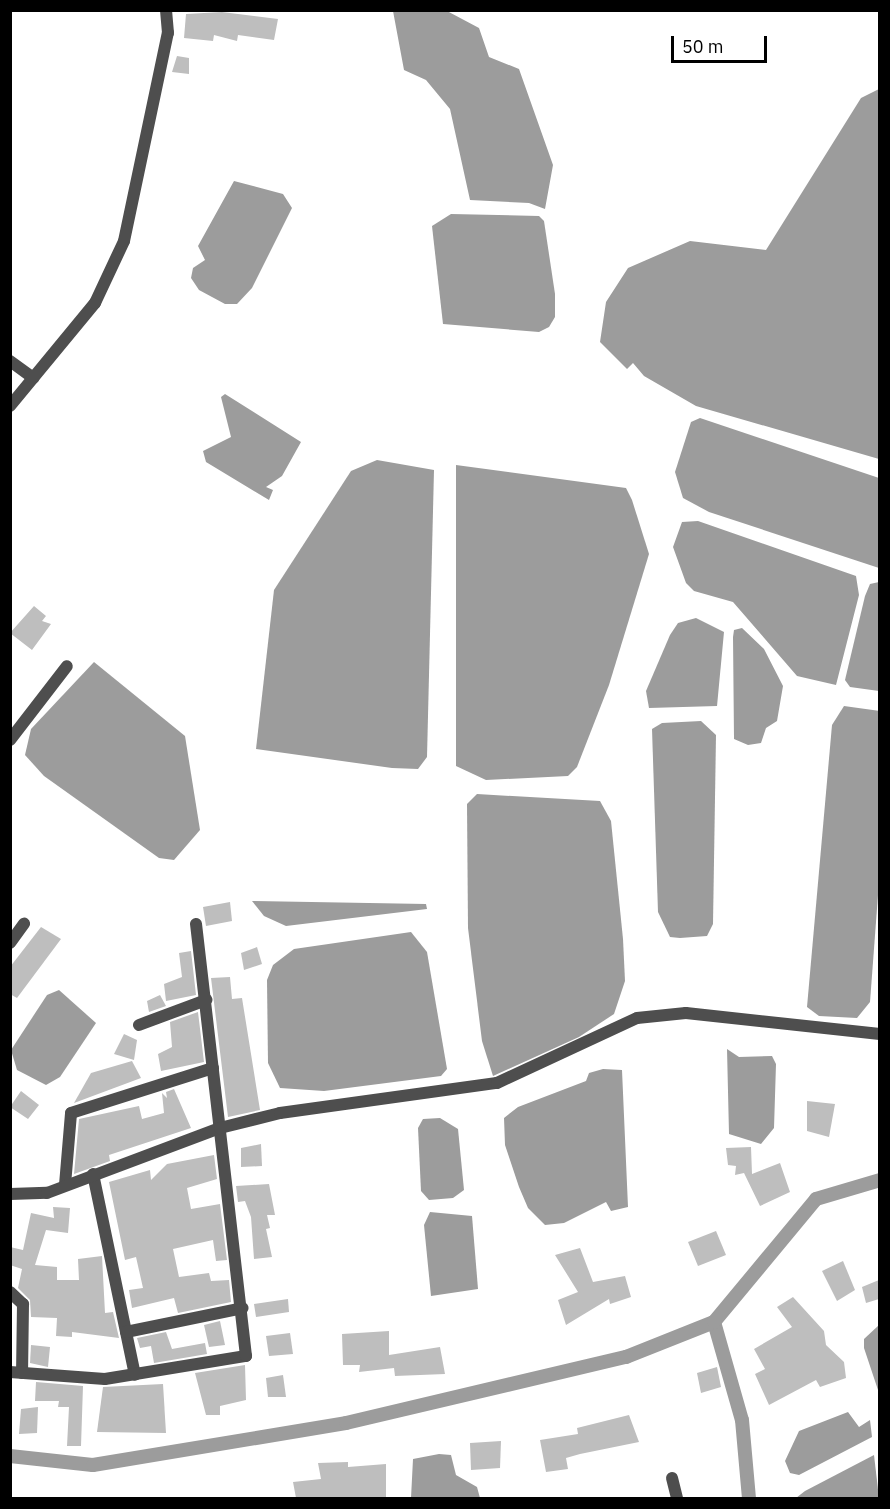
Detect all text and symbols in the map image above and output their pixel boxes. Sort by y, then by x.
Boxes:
scale bar [674,24,770,62]
text: 50 m [682,35,724,58]

